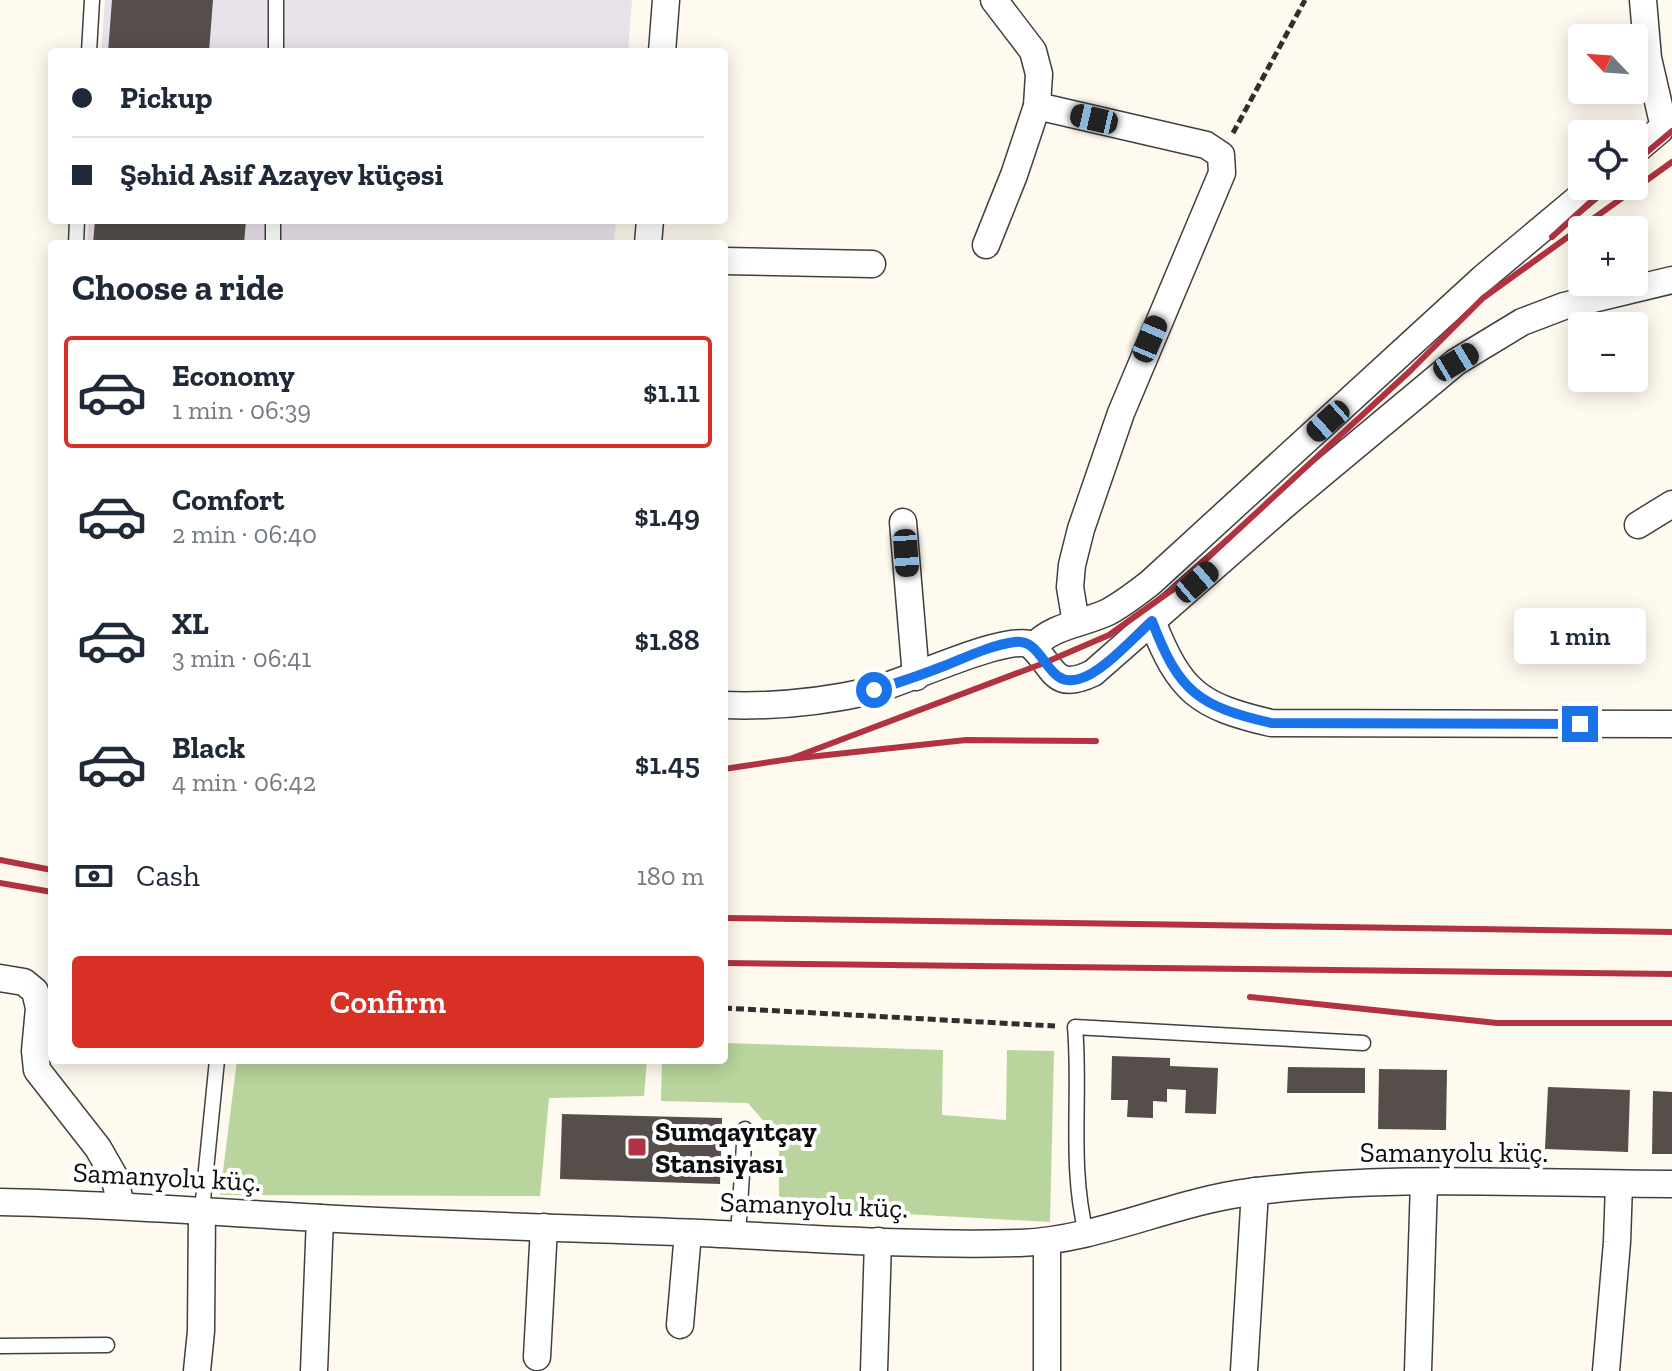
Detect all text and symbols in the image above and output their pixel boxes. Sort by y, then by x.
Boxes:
north arrow [1568,24,1648,104]
map controls [1568,24,1648,392]
text: Pickup [120,80,212,116]
car [1068,102,1120,136]
button: locate [1568,120,1648,200]
text: Şəhid Asif Azayev küçəsi [120,157,444,193]
button: + [1568,216,1648,296]
text: Choose a ride [72,266,284,309]
car [1130,312,1170,366]
button: − [1568,312,1648,392]
car [1429,339,1483,385]
icon: car [76,356,148,428]
text: Economy [172,358,295,394]
text: $1.11 [643,374,700,410]
text: 1 min · 06:39 [172,394,311,426]
car [1302,396,1354,446]
icon: car [76,480,148,552]
text: Comfort [172,482,284,518]
text: $1.49 [634,498,700,534]
text: 2 min · 06:40 [172,518,317,550]
car [892,528,920,578]
car [1171,557,1223,607]
icon: car [76,604,148,676]
text: XL [172,606,209,642]
callout: 1 min [1514,608,1646,664]
text: 1 min [1549,620,1611,652]
text: $1.88 [635,622,700,658]
text: 3 min · 06:41 [172,642,311,674]
route start [856,672,892,708]
route end [1562,706,1598,742]
icon: car [76,728,148,800]
text: Black [172,730,245,766]
text: $1.45 [635,746,700,782]
text: 4 min · 06:42 [172,766,316,798]
icon: cash [72,854,116,898]
text: Cash [136,858,200,894]
text: 180 m [637,860,704,892]
button: Confirm [72,956,704,1048]
place label: Sumqayıtçay Stansiyası [655,1115,817,1180]
marker: Sumqayıtçay Stansiyası [626,1136,648,1158]
street label: Samanyolu küç. [1360,1136,1548,1169]
street label: Samanyolu küç. [72,1156,262,1198]
street label: Samanyolu küç. [719,1185,909,1225]

